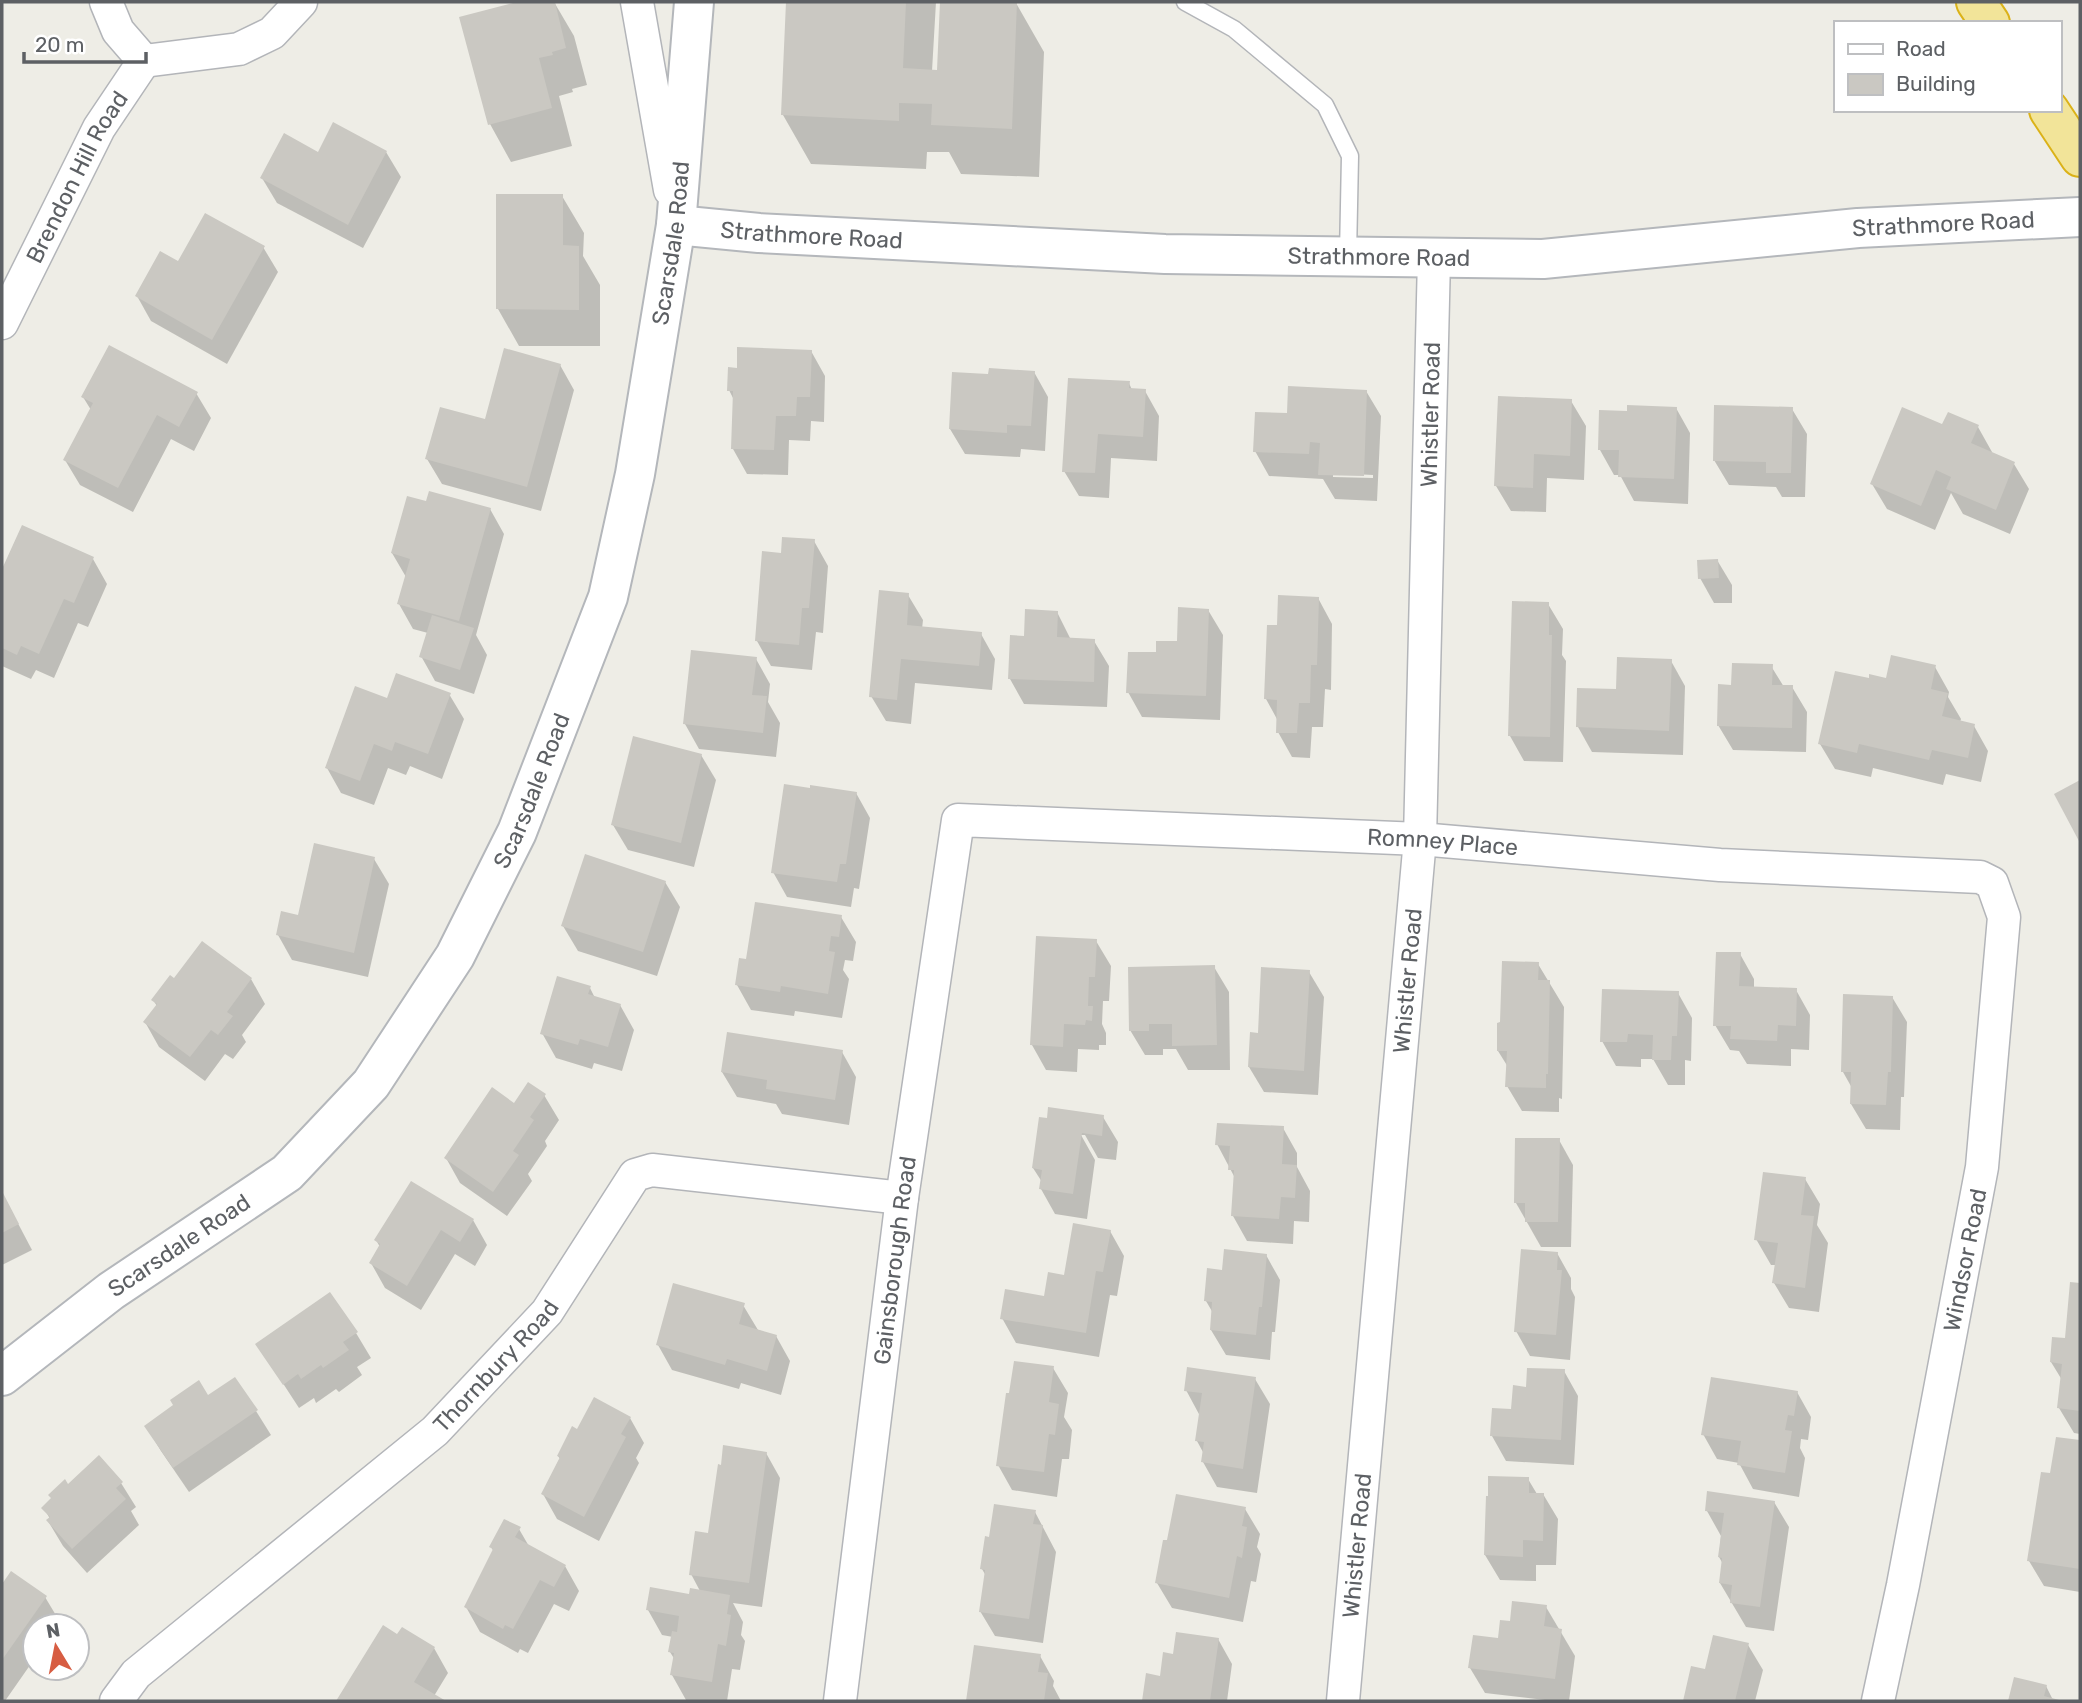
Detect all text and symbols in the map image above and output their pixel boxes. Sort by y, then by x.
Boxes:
scale bar [24,21,147,65]
legend [1834,21,2061,112]
text: 20 m [35,32,84,57]
text: Road [1896,36,1946,61]
text: Building [1896,71,1976,96]
street label: Brendon Hill Road [20,86,134,268]
street label: Scarsdale Road [646,160,695,327]
street label: Strathmore Road [1851,205,2035,242]
street label: Strathmore Road [719,215,904,254]
street label: Strathmore Road [1288,242,1471,272]
street label: Whistler Road [1414,341,1446,488]
street label: Scarsdale Road [487,709,576,873]
street label: Romney Place [1366,823,1519,861]
street label: Whistler Road [1387,907,1428,1055]
street label: Gainsborough Road [868,1154,922,1366]
street label: Windsor Road [1937,1186,1993,1334]
street label: Scarsdale Road [102,1188,255,1303]
street label: Thornbury Road [427,1295,565,1438]
street label: Whistler Road [1336,1472,1377,1619]
north arrow [21,1612,91,1682]
text: N [44,1618,62,1643]

